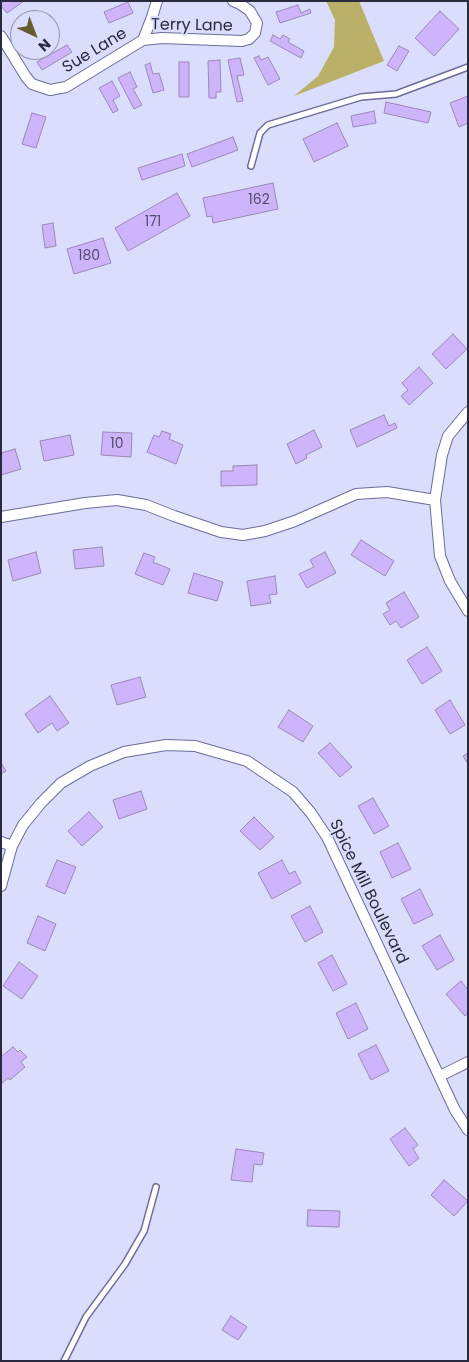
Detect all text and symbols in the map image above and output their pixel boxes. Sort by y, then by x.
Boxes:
north arrow [10,10,60,60]
street label: Terry Lane [151,16,233,36]
street label: Sue Lane [59,24,131,78]
text: N [34,34,55,56]
house number: 162 [248,192,270,208]
house number: 171 [145,214,161,230]
house number: 180 [78,248,100,264]
house number: 10 [110,436,124,452]
street label: Spice Mill Boulevard [325,817,411,967]

